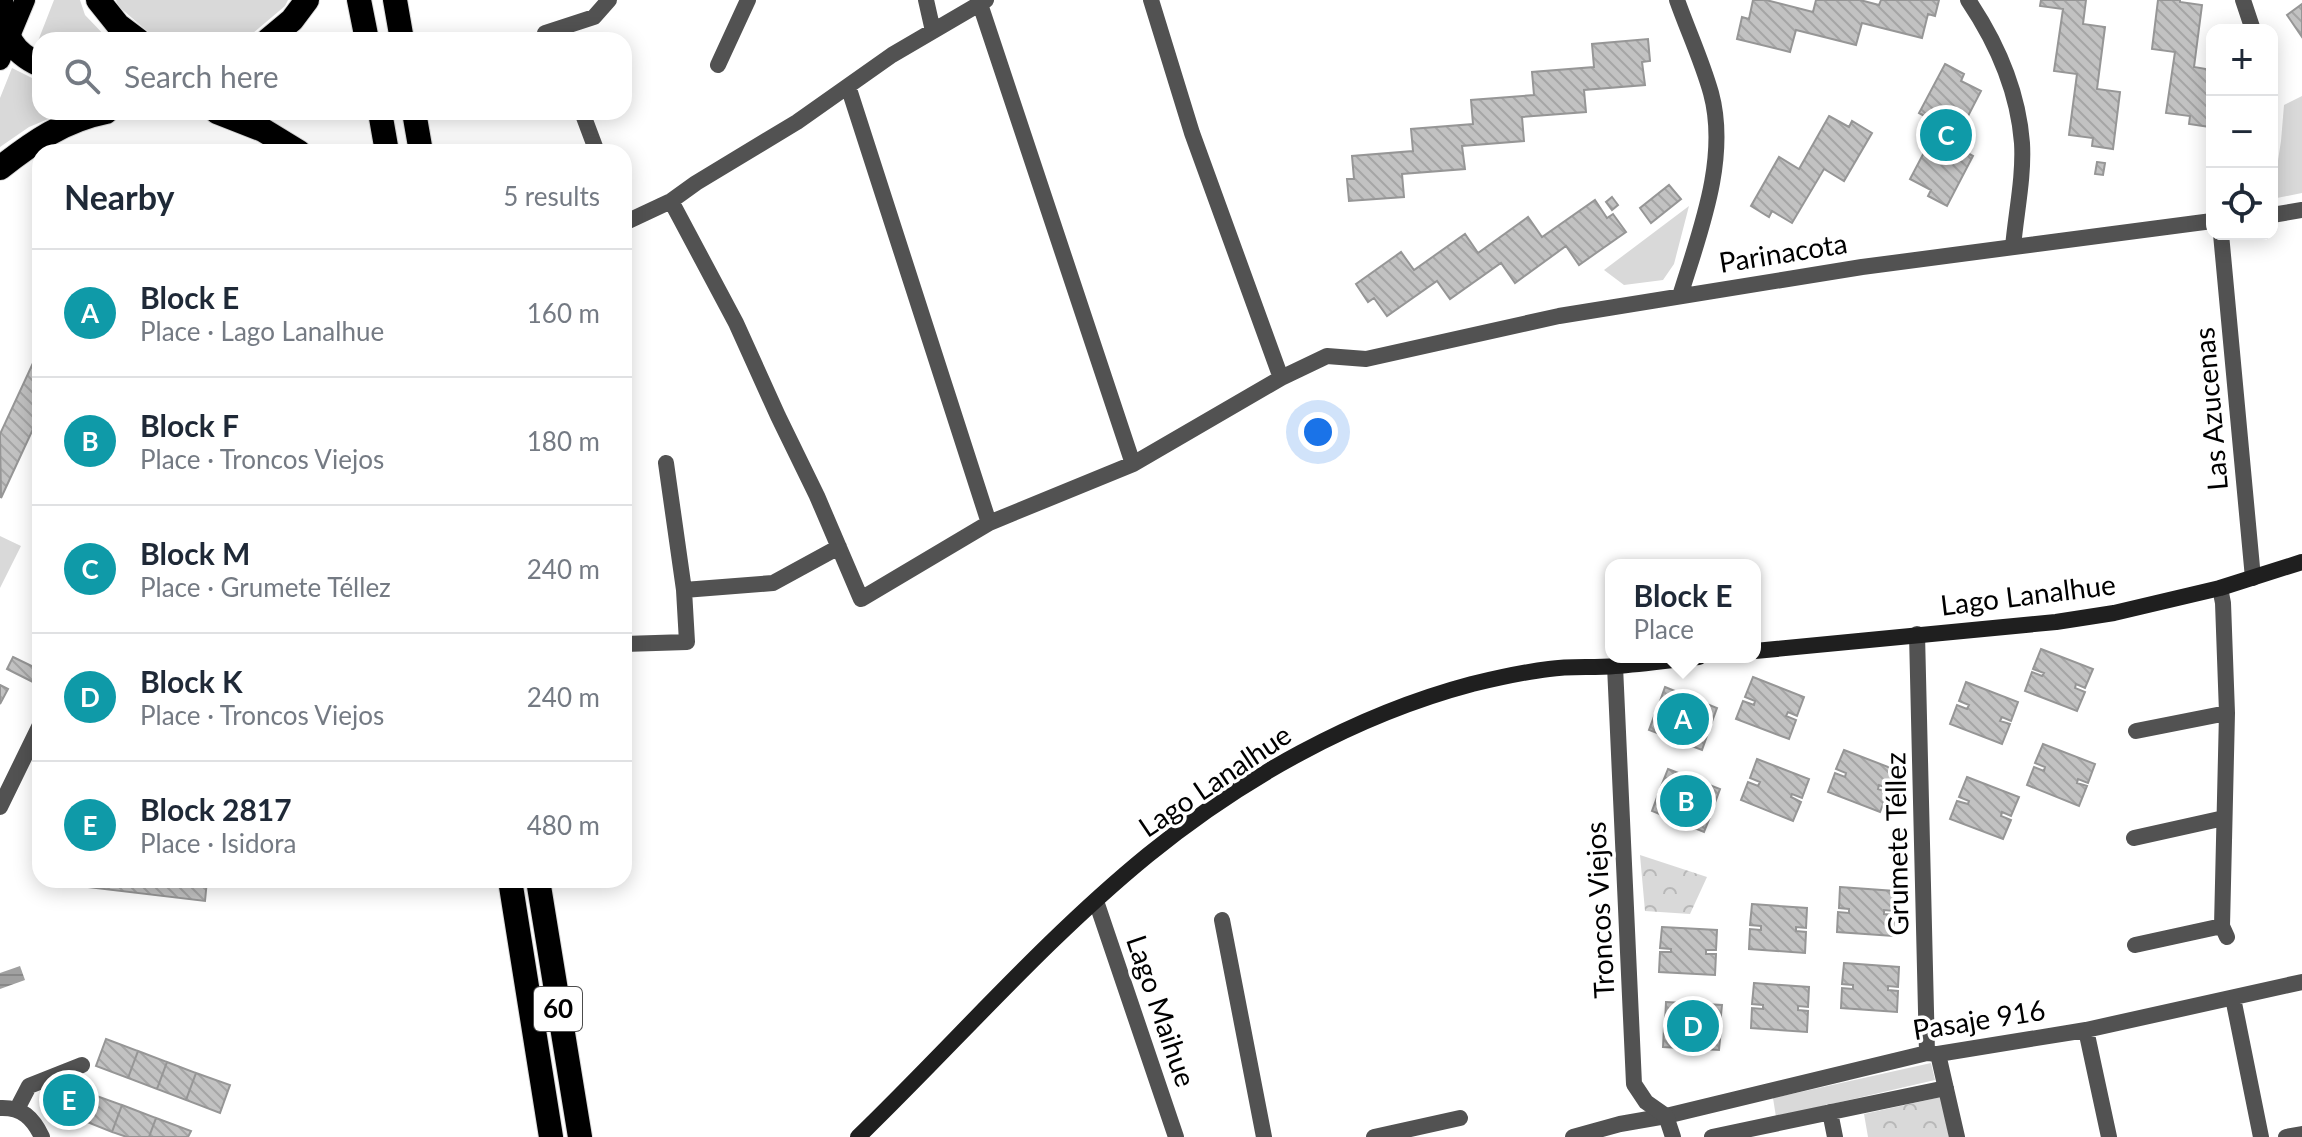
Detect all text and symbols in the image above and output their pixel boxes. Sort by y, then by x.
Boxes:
map controls [2206,24,2278,240]
button: + [2206,24,2278,96]
search box [32,32,632,120]
icon: search [60,54,104,98]
text: Search here [124,58,279,94]
button: − [2206,96,2278,168]
pin: C [1920,105,1972,165]
button: locate [2206,168,2278,240]
text: Nearby [64,176,175,217]
text: 5 results [503,180,600,212]
street label: Parinacota [1716,225,1849,279]
text: Block E [140,279,239,315]
text: A [81,297,99,329]
text: 160 m [527,297,600,329]
text: Place · Lago Lanalhue [140,315,384,347]
street label: Las Azucenas [2186,326,2234,492]
text: Block F [140,407,239,443]
your location [1298,412,1338,452]
text: B [81,425,99,457]
text: 180 m [527,425,600,457]
text: Place · Troncos Viejos [140,443,384,475]
text: Block M [140,535,250,571]
text: C [81,553,99,585]
text: 240 m [527,553,600,585]
popup [1605,559,1761,663]
street label: Lago Lanalhue [1938,566,2117,622]
text: Place · Grumete Téllez [140,571,391,603]
text: Block E [1633,577,1733,613]
text: Place [1633,613,1694,645]
text: Block K [140,663,243,699]
text: D [80,681,100,713]
text: 240 m [527,681,600,713]
pin: A [1657,689,1709,749]
text: Place · Troncos Viejos [140,699,384,731]
street label: Lago Lanalhue [1132,717,1297,844]
street label: Grumete Téllez [1877,752,1915,936]
pin: B [1660,771,1712,831]
text: Block 2817 [140,791,292,827]
text: E [83,809,97,841]
text: 480 m [527,809,600,841]
street label: Troncos Viejos [1577,821,1621,999]
text: Place · Isidora [140,827,296,859]
street label: Lago Maihue [1120,930,1204,1091]
road number: 60 [534,987,582,1031]
street label: Pasaje 916 [1910,992,2048,1046]
pin: D [1667,996,1719,1056]
pin: E [43,1070,95,1130]

